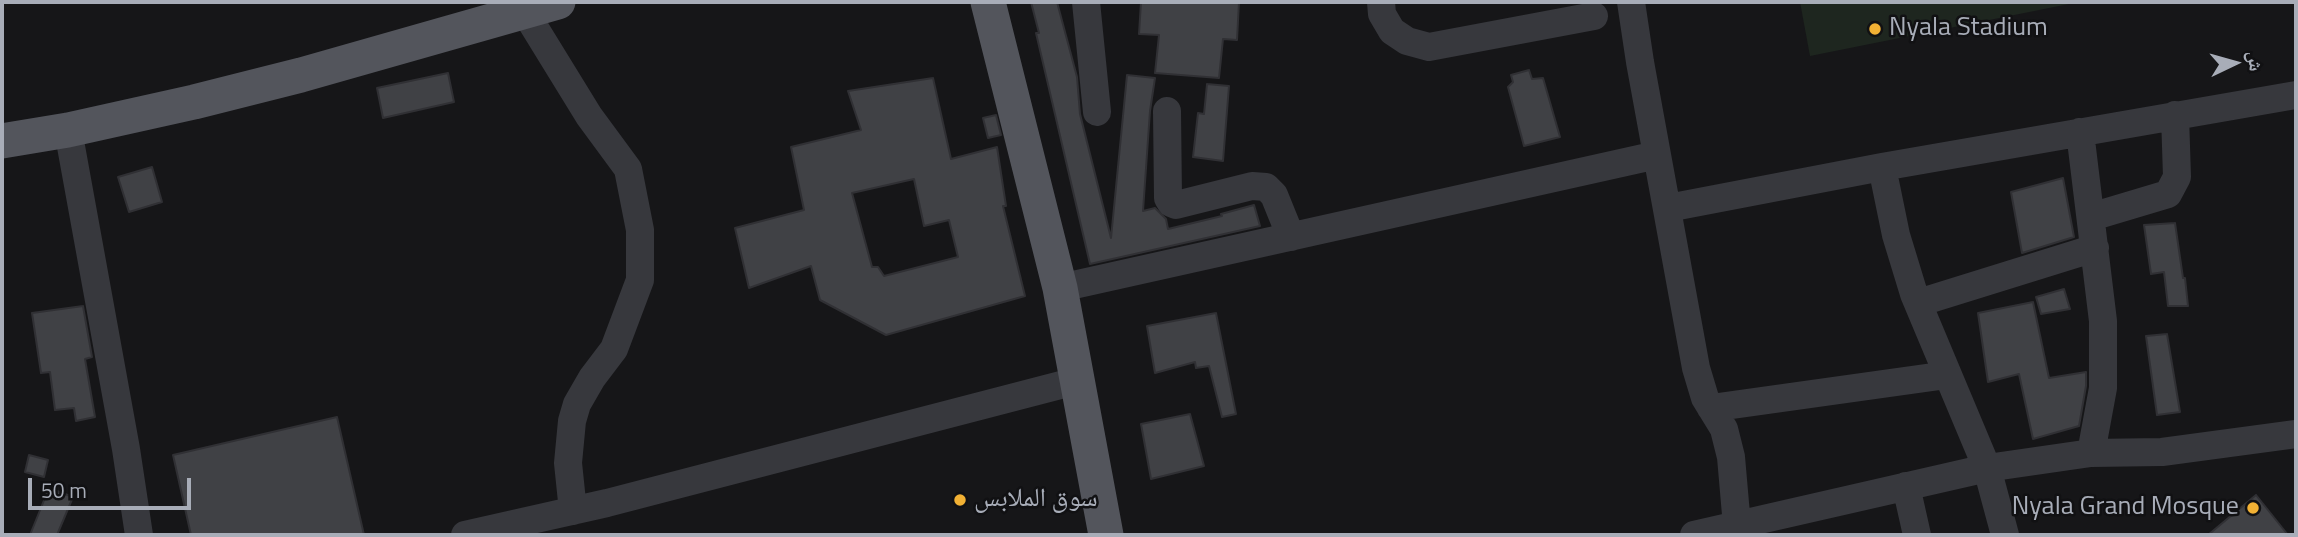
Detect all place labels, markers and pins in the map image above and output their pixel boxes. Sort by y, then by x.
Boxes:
place label: Nyala Stadium [1889,13,2048,45]
marker: Nyala Stadium [1867,21,1883,37]
place label: سوق الملابس [974,484,1098,516]
marker: سوق الملابس [952,492,968,508]
place label: Nyala Grand Mosque [2012,492,2239,524]
marker: Nyala Grand Mosque [2245,500,2261,516]

